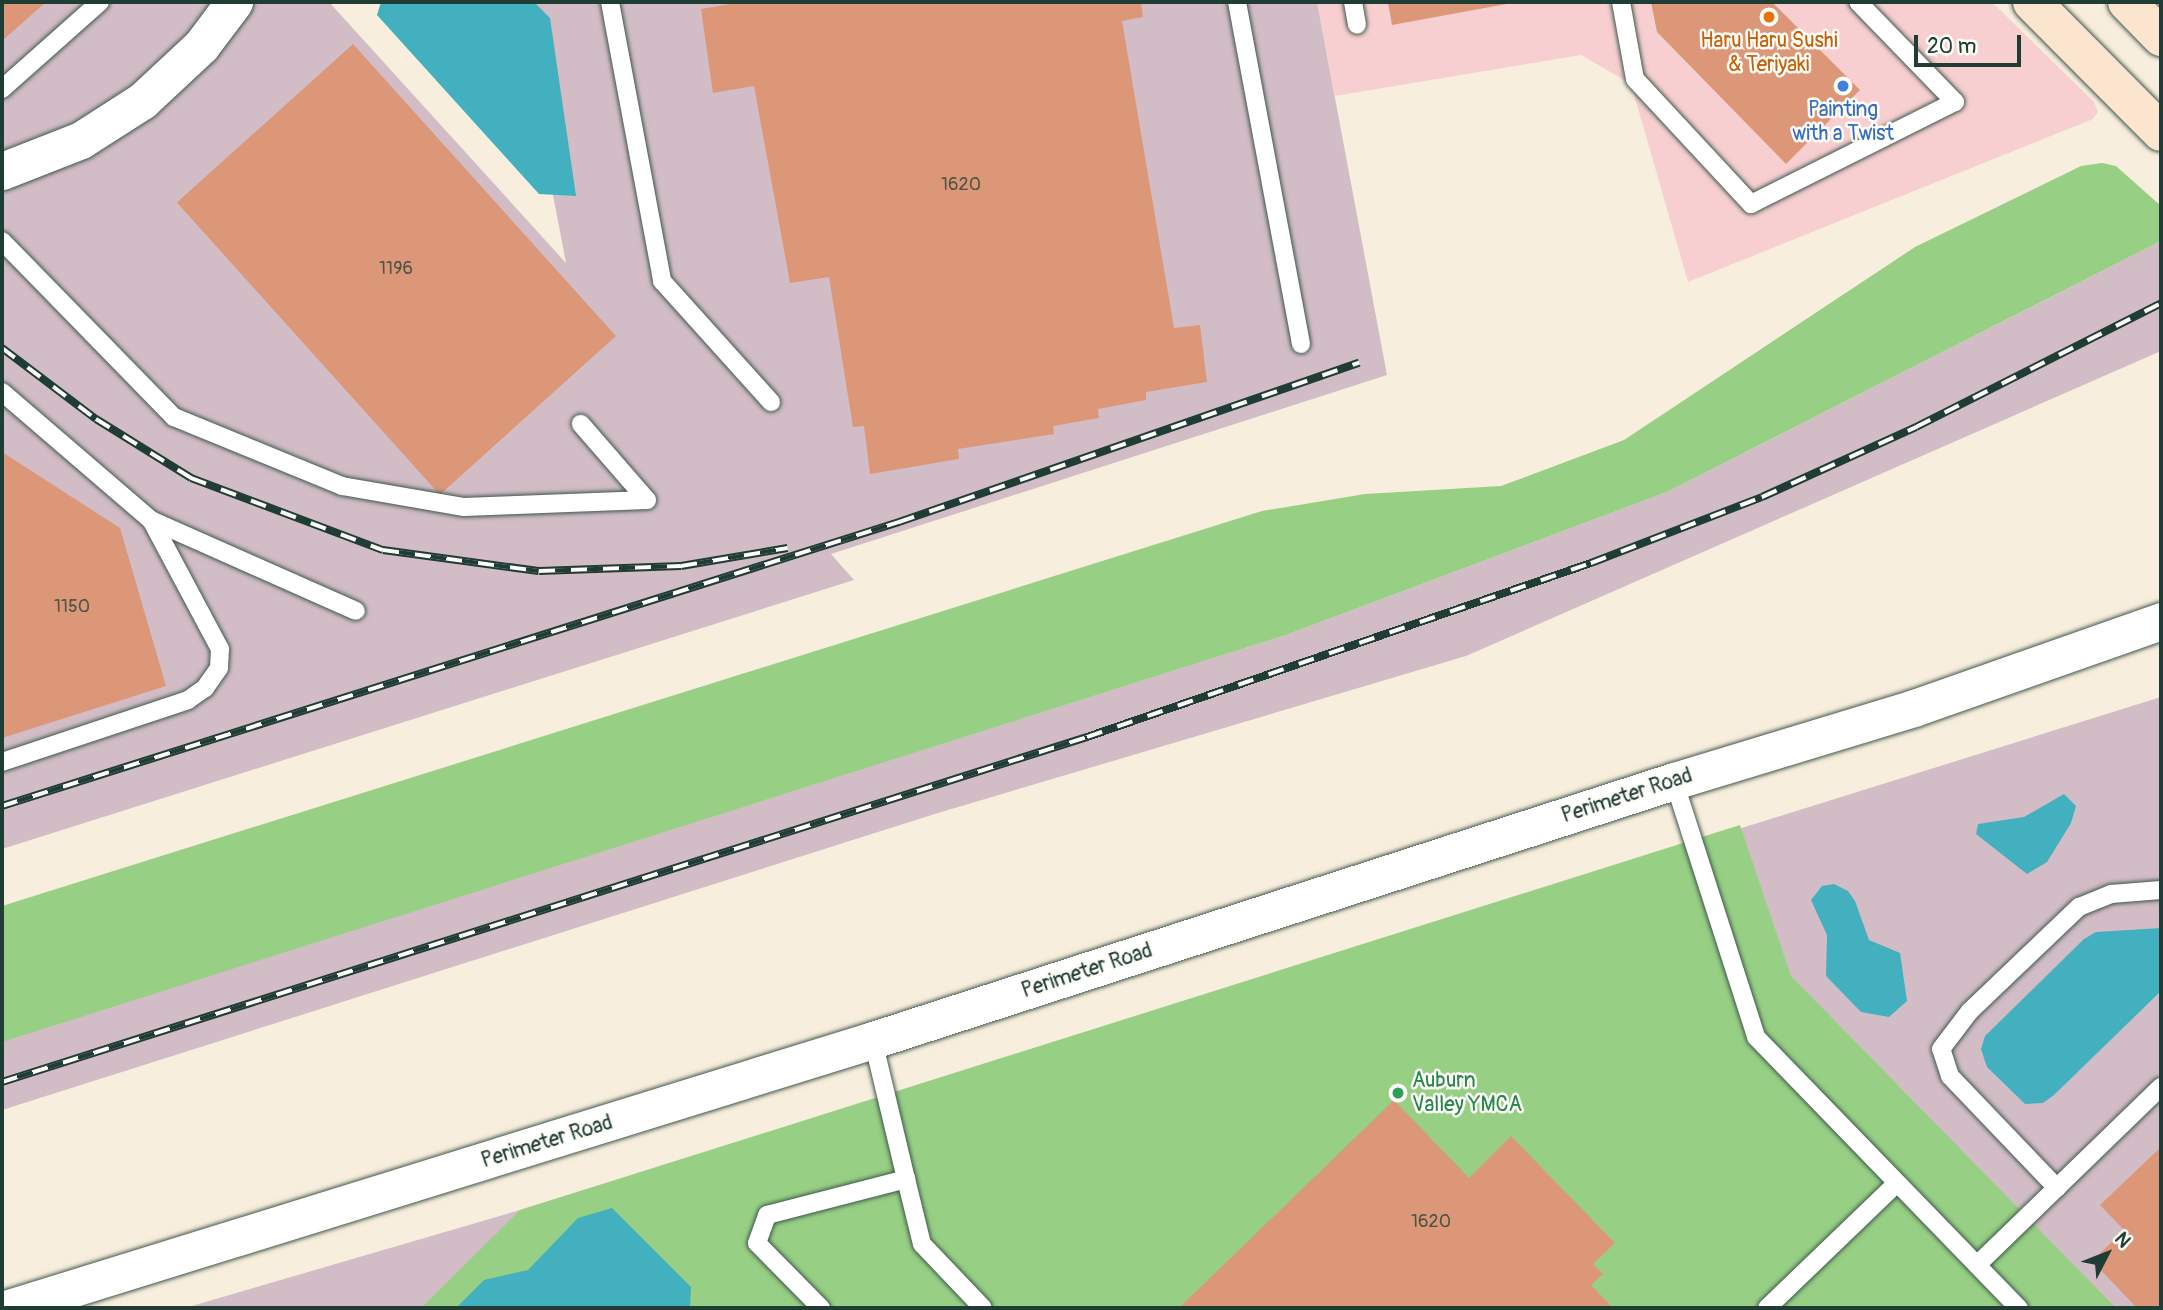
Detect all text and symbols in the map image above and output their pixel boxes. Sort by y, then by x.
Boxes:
marker: Haru Haru Sushi & Teriyaki [1761,9,1777,25]
scale bar [1918,21,2025,65]
place label: Haru Haru Sushi & Teriyaki [1700,28,1838,78]
text: 20 m [1927,33,1976,60]
marker: Painting with a Twist [1835,78,1851,94]
place label: Painting with a Twist [1792,97,1894,147]
house number: 1620 [941,174,981,196]
house number: 1196 [379,258,413,280]
house number: 1150 [54,596,90,618]
street label: Perimeter Road [1558,763,1696,829]
street label: Perimeter Road [1018,938,1156,1004]
place label: Auburn Valley YMCA [1412,1068,1522,1118]
marker: Auburn Valley YMCA [1390,1085,1406,1101]
street label: Perimeter Road [478,1110,616,1174]
house number: 1620 [1411,1211,1451,1233]
north arrow [2072,1219,2142,1289]
text: N [2109,1227,2136,1253]

